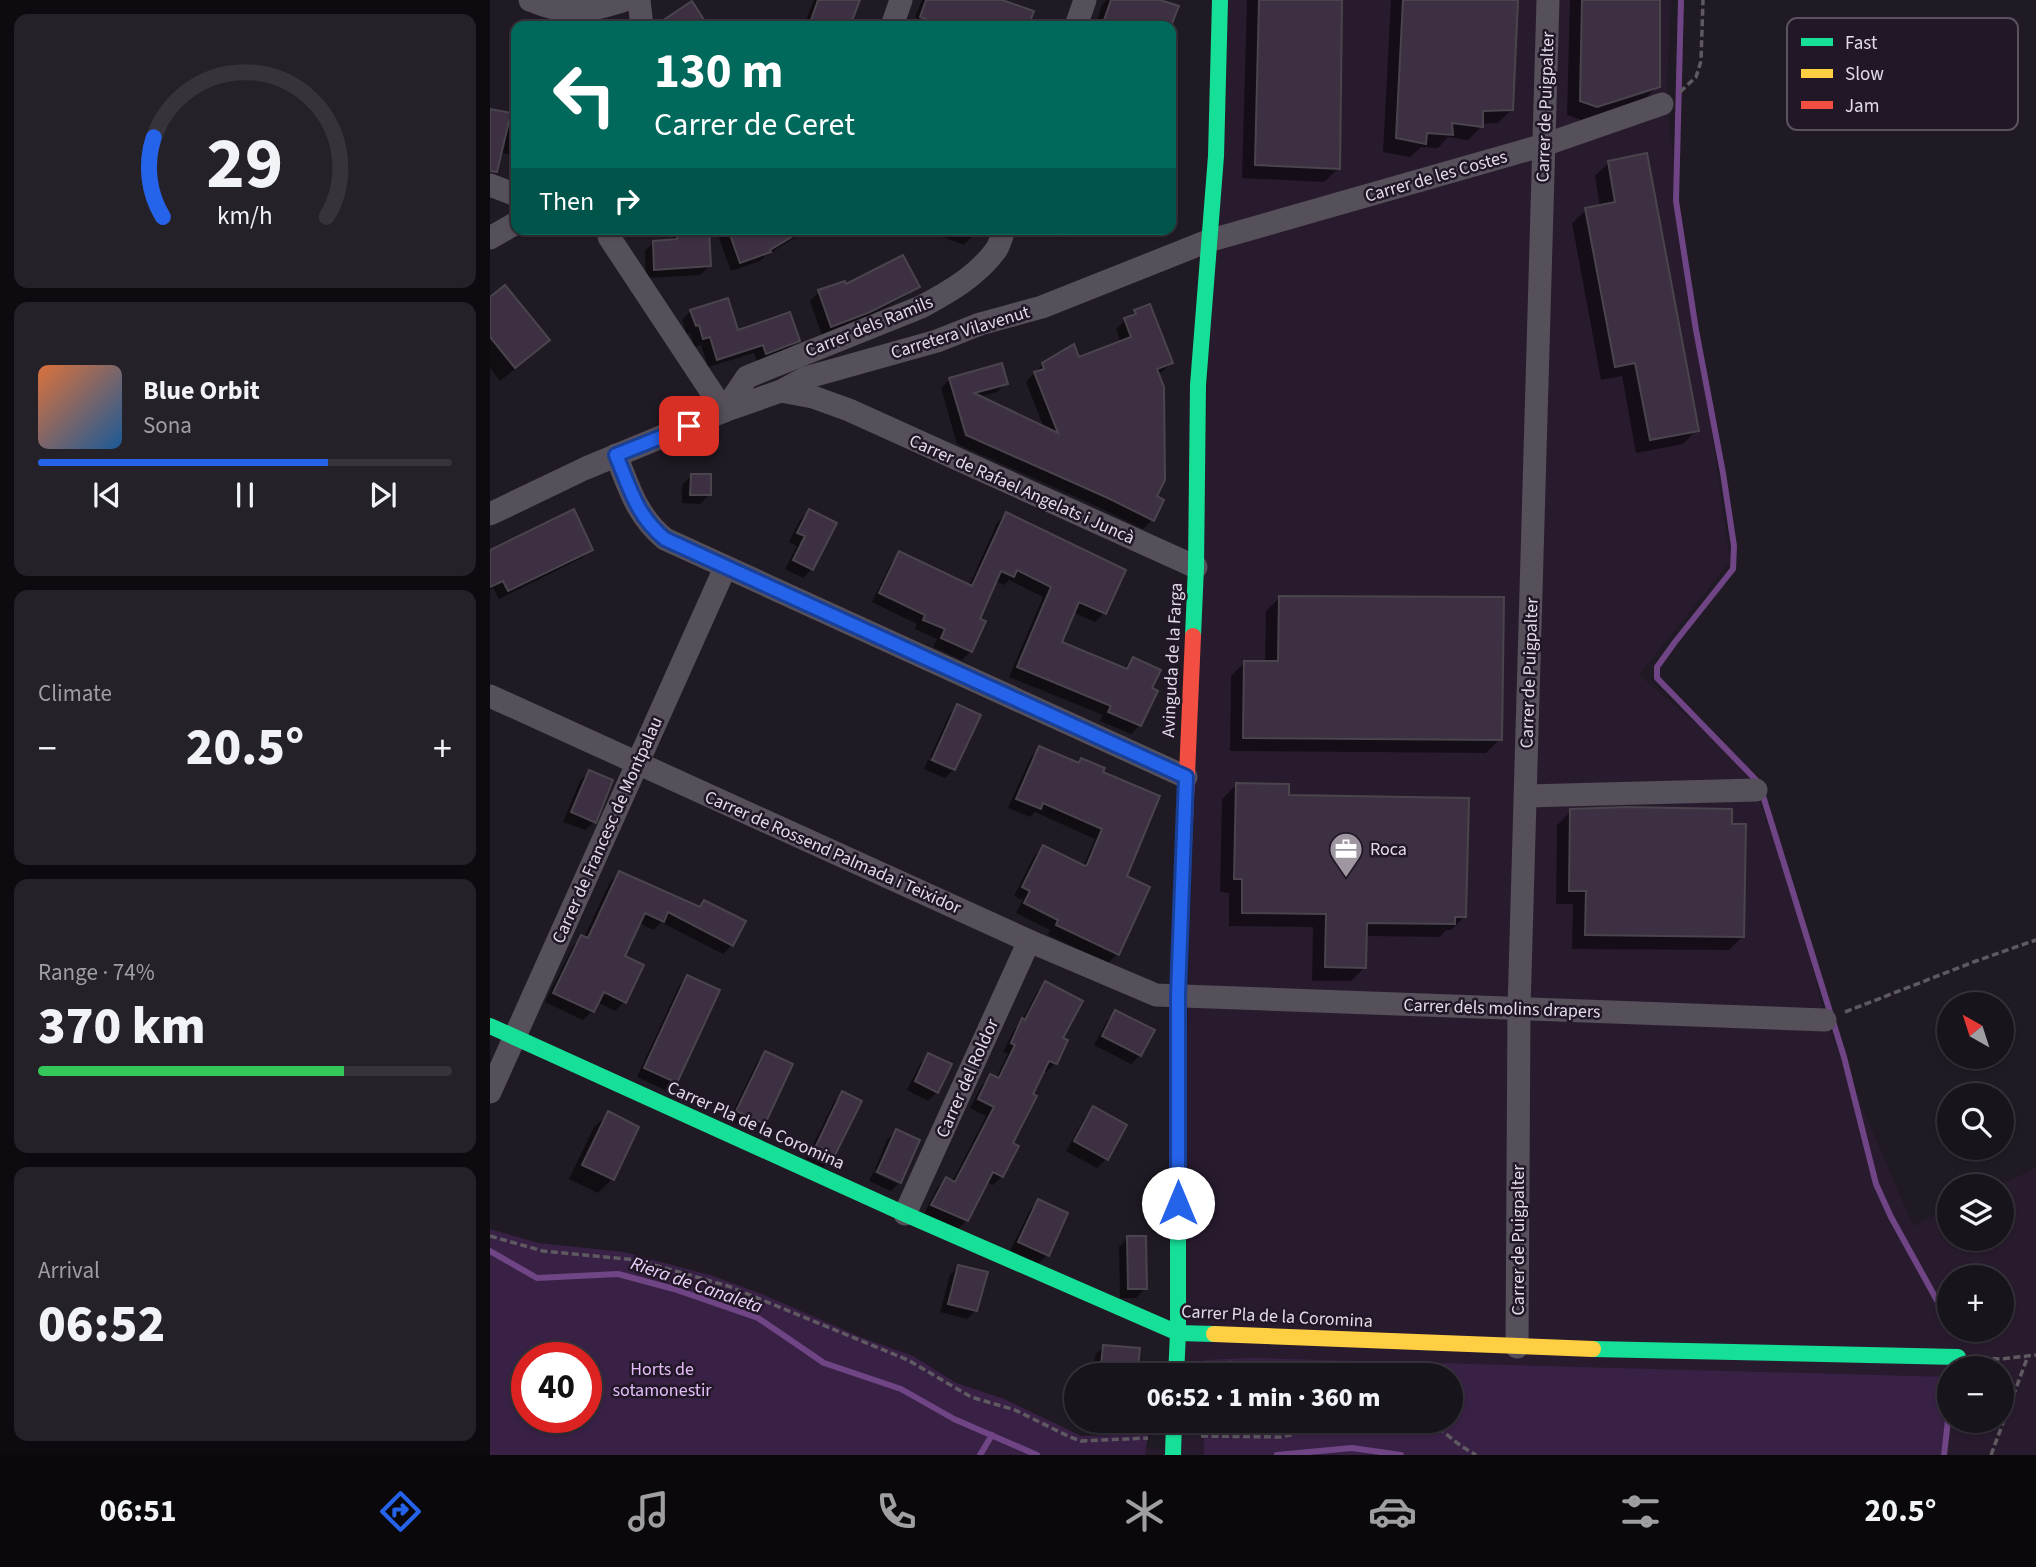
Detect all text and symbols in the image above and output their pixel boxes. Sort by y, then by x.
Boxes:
legend [1787,18,2018,130]
street label: Carrer de Puigpalter [1530,30,1561,183]
text: Fast [1845,30,1878,57]
text: 130 m [654,37,783,107]
icon: left [539,49,630,140]
text: Slow [1845,61,1884,88]
text: Jam [1845,93,1879,120]
text: Carrer de Ceret [654,102,855,148]
text: 29 [207,112,283,216]
street label: Carrer de les Costes [1362,144,1510,209]
icon: right [608,182,646,220]
text: Then [539,183,594,220]
text: km/h [217,198,273,234]
street label: Carrer dels Ramils [802,289,937,363]
street label: Carretera Vilavenut [888,299,1033,365]
text: Blue Orbit [143,372,260,409]
pin [659,396,719,456]
icon: arrive [670,407,708,445]
text: Sona [143,409,192,442]
street label: Carrer de Rafael Angelats i Juncà [905,428,1139,551]
icon: previous [88,476,126,514]
icon: pause [226,476,264,514]
icon: next [364,476,402,514]
street label: Avinguda de la Farga [1156,582,1189,738]
street label: Carrer de Puigpalter [1514,596,1545,749]
text: Climate [38,677,112,710]
text: 20.5° [186,711,304,785]
street label: Carrer de Francesc de Montpalau [546,713,669,948]
text: − [38,722,57,776]
text: + [433,722,452,776]
street label: Carrer de Rossend Palmada i Teixidor [701,784,966,921]
office icon: Roca [1327,830,1365,879]
place label: Roca [1370,837,1407,862]
text: Range · 74% [38,956,155,989]
text: 370 km [38,990,206,1064]
north arrow [1937,992,2014,1069]
map controls [1937,992,2014,1433]
street label: Carrer dels molins drapers [1403,993,1601,1024]
street label: Carrer del Roldor [930,1014,1005,1142]
street label: Carrer Pla de la Coromina [663,1075,848,1176]
button: search [1937,1083,2014,1160]
street label: Carrer de Puigpalter [1506,1164,1531,1315]
position arrow [1141,1166,1215,1240]
button: layers [1937,1174,2014,1251]
water label: Riera de Canaleta [627,1250,766,1321]
text: Arrival [38,1254,100,1287]
button: + [1937,1265,2014,1342]
text: 06:52 [38,1288,165,1362]
street label: Carrer Pla de la Coromina [1181,1299,1373,1334]
speed limit sign: 40 [511,1342,602,1433]
button: − [1937,1356,2014,1433]
park label: Horts de sotamonestir [612,1357,712,1403]
text: 06:52 · 1 min · 360 m [1147,1379,1380,1416]
icon: directions [376,1487,425,1536]
icon: music [624,1487,673,1536]
icon: phone [872,1487,921,1536]
icon: climate [1120,1487,1169,1536]
icon: car [1368,1487,1417,1536]
icon: filters [1616,1487,1665,1536]
text: 06:51 [100,1488,177,1534]
text: 20.5° [1864,1488,1936,1534]

